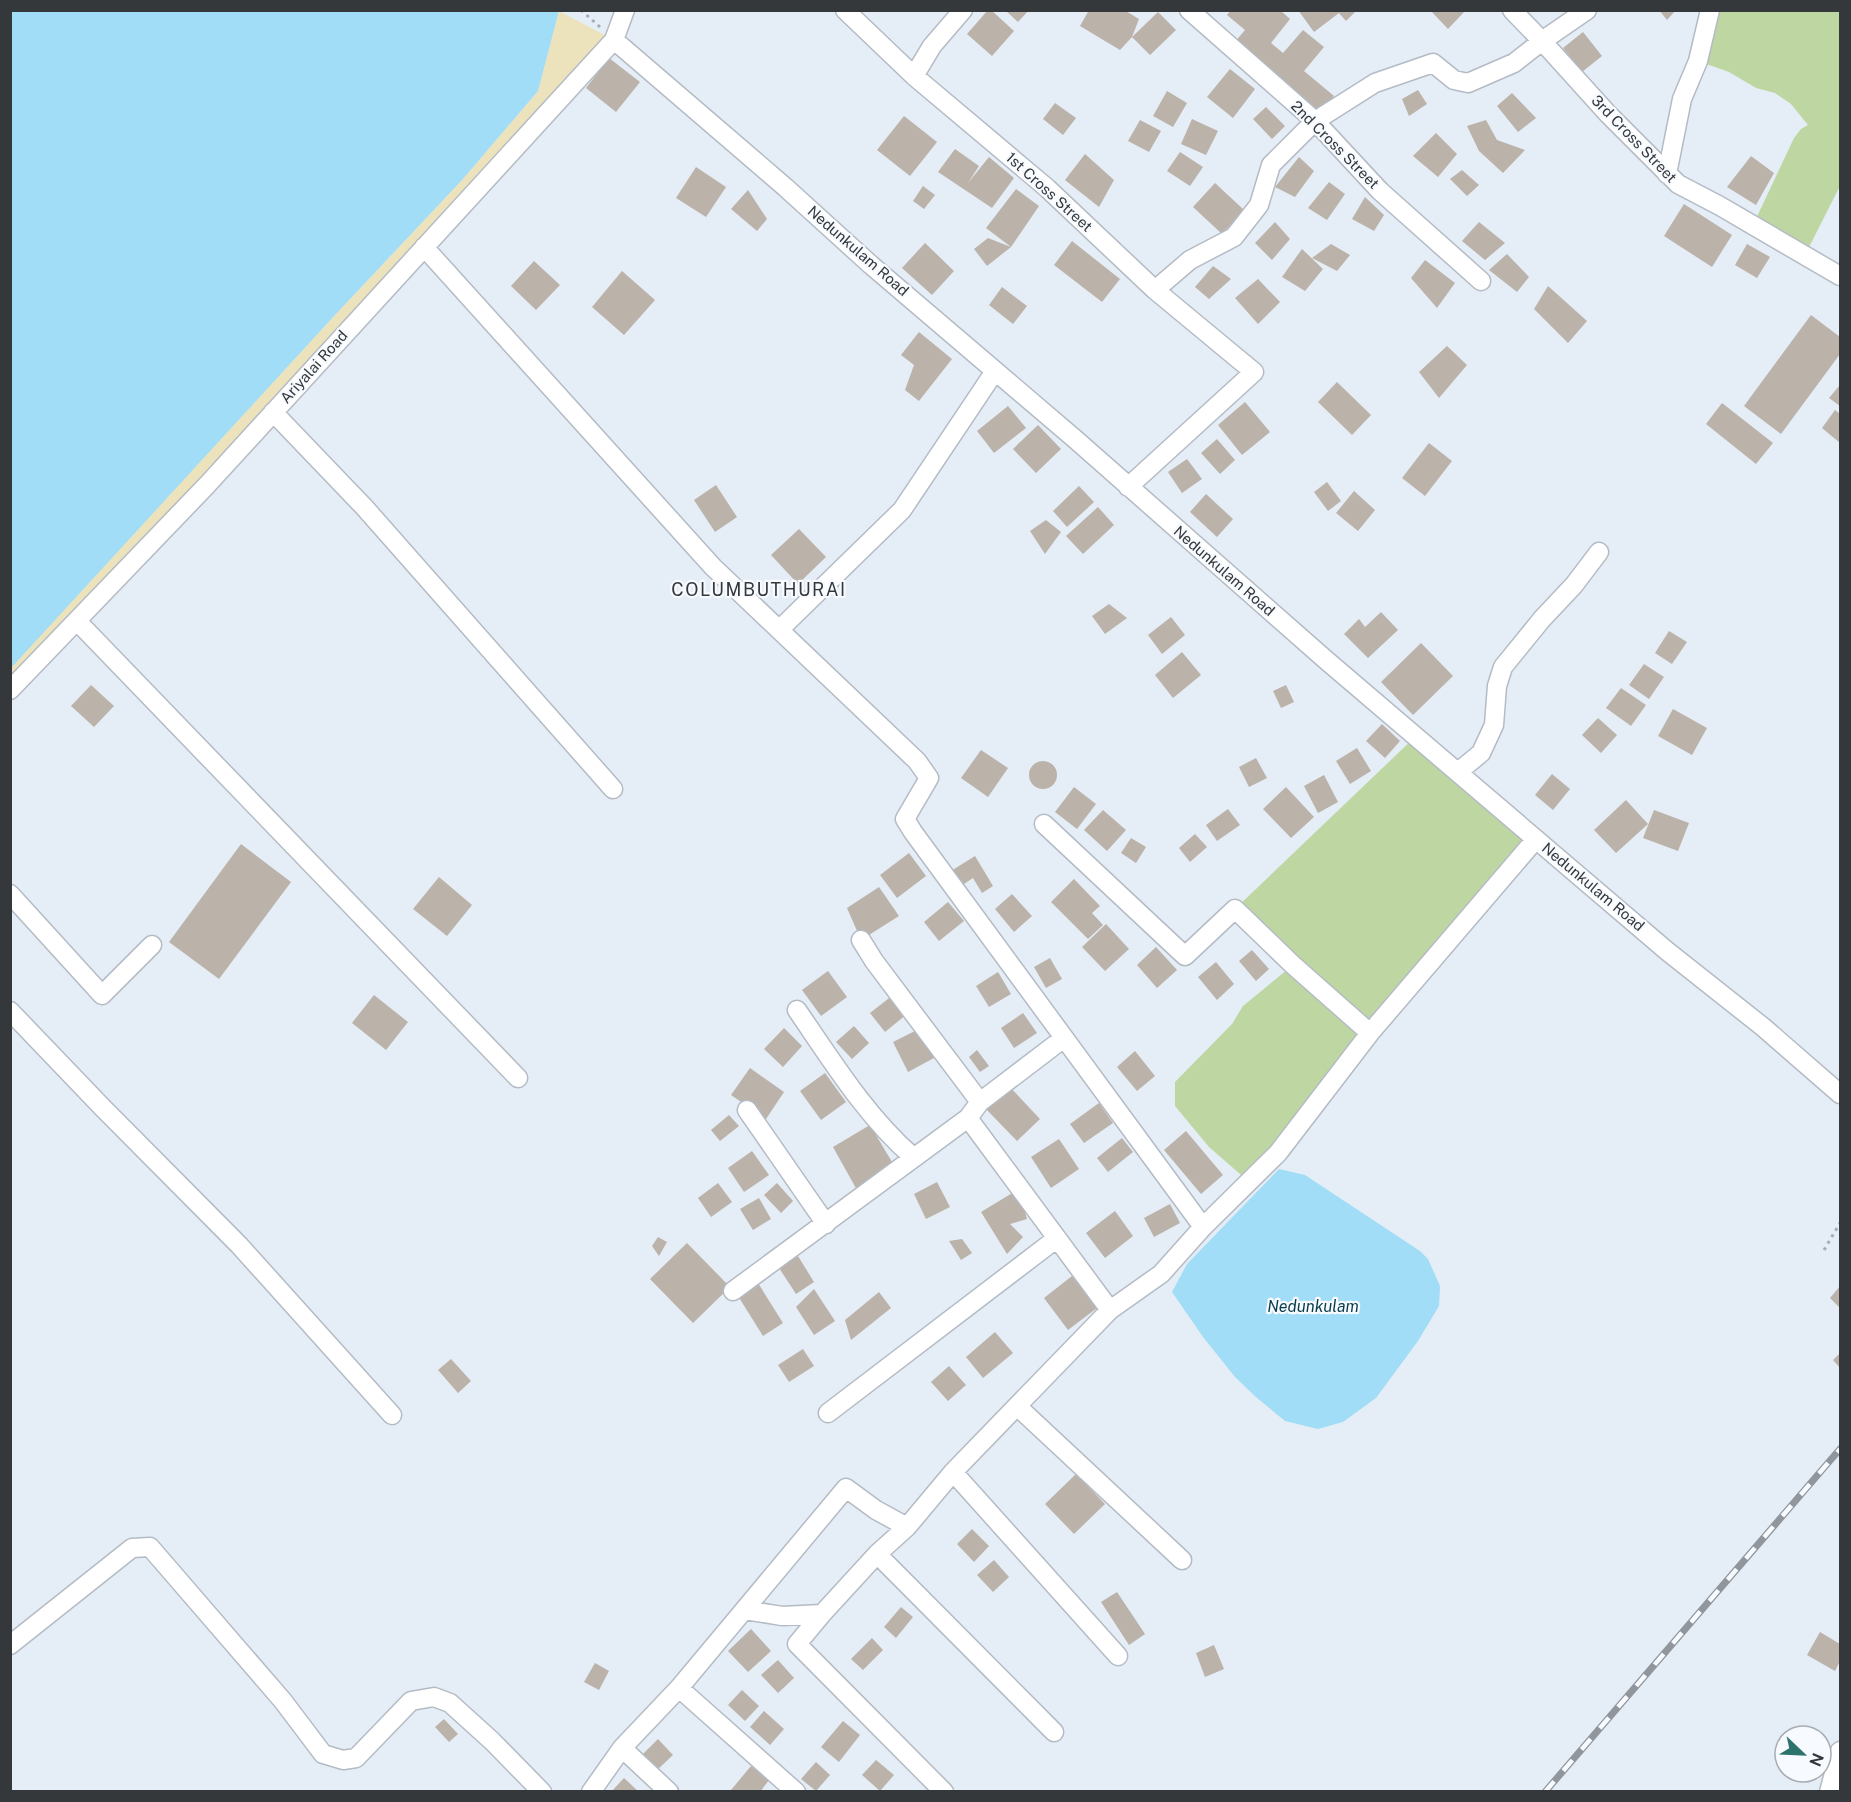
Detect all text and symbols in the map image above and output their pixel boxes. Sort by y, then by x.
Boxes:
street label: 3rd Cross Street [1588,91,1680,186]
street label: 2nd Cross Street [1288,97,1383,192]
street label: 1st Cross Street [1003,148,1096,235]
street label: Nedunkulam Road [804,202,912,299]
street label: Ariyalai Road [277,327,351,407]
street label: Nedunkulam Road [1170,522,1278,619]
district label: COLUMBUTHURAI [671,579,847,600]
street label: Nedunkulam Road [1539,839,1648,934]
water label: Nedunkulam [1267,1297,1359,1316]
north arrow [1773,1724,1833,1784]
text: N [1805,1750,1828,1769]

